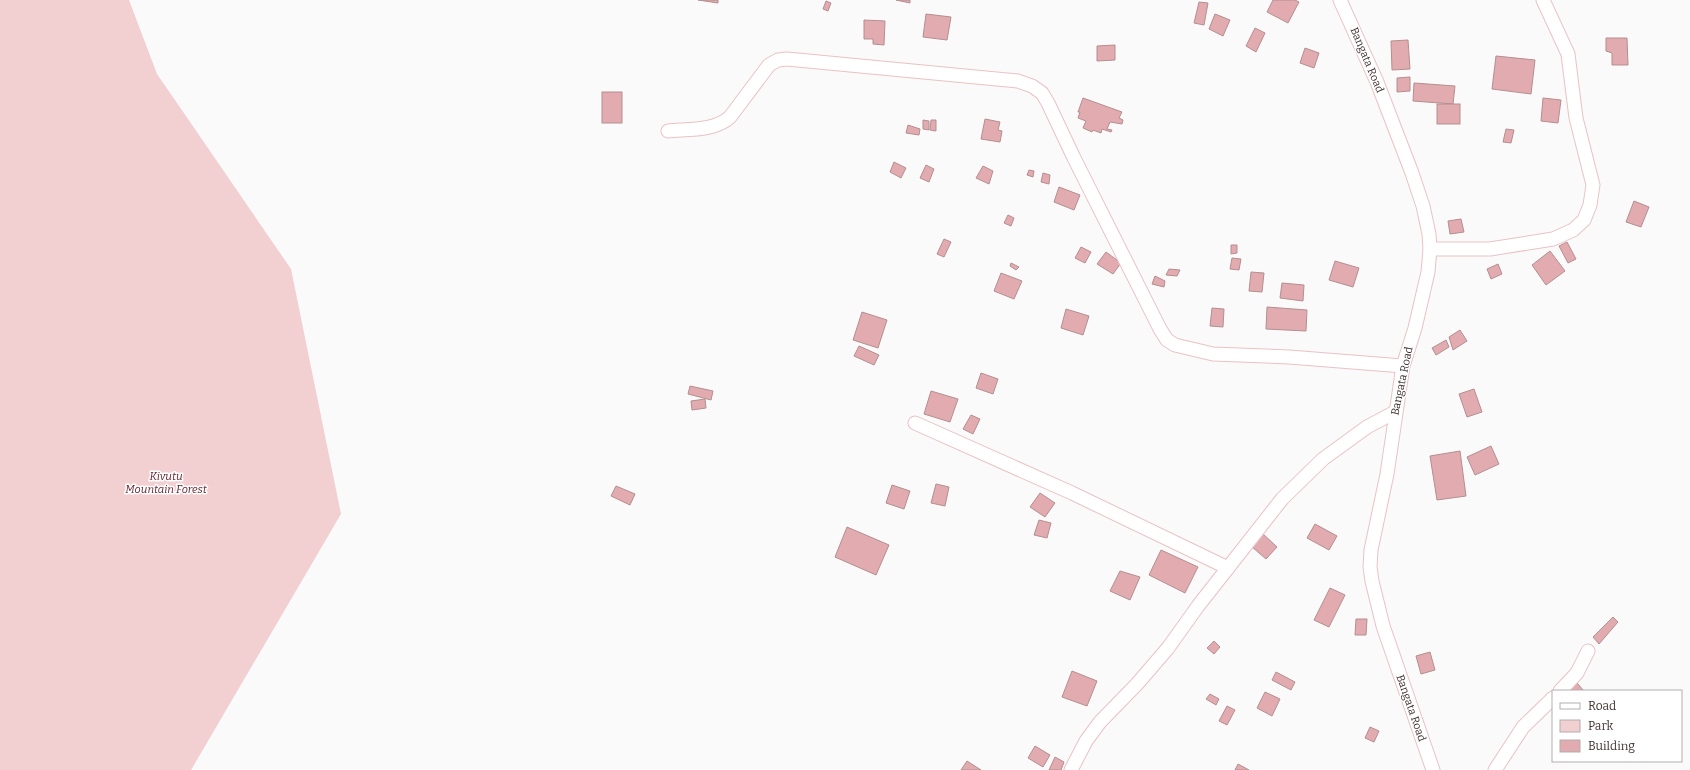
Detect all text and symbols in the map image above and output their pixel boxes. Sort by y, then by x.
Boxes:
street label: Bangata Road [1347,25,1387,95]
street label: Bangata Road [1388,345,1416,416]
park label: Kivutu Mountain Forest [125,470,207,496]
street label: Bangata Road [1393,673,1429,744]
legend [1552,690,1682,762]
text: Road [1588,699,1616,713]
text: Park [1588,719,1614,733]
text: Building [1588,739,1635,753]

